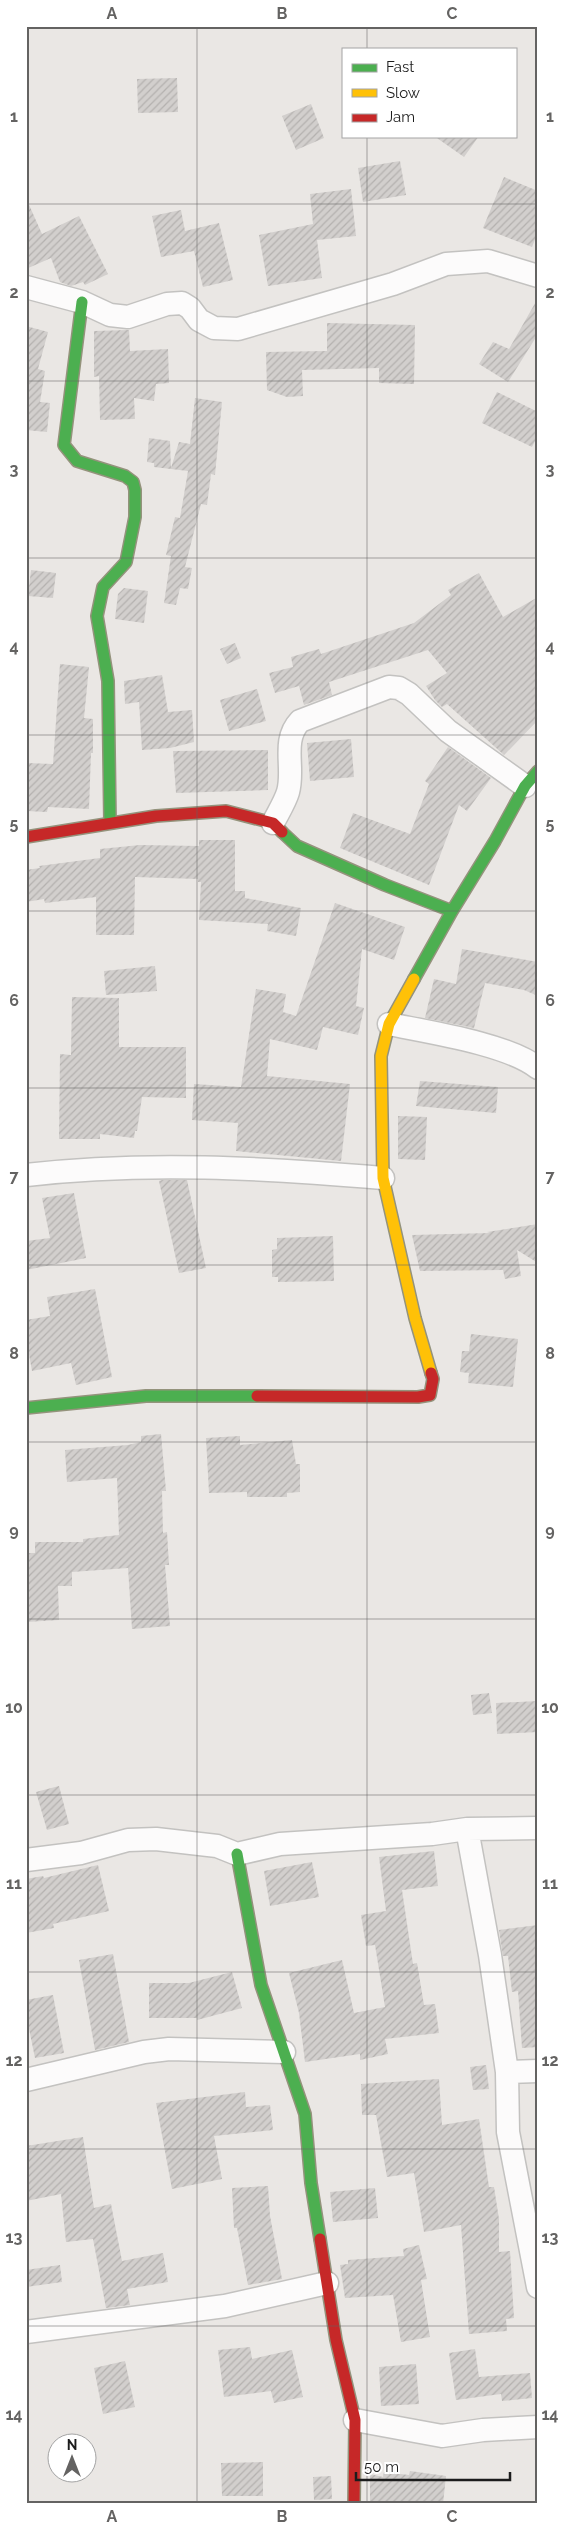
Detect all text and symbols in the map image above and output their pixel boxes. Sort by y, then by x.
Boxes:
text: A [107,4,118,23]
text: B [277,4,288,23]
text: C [447,4,458,23]
legend [342,48,516,138]
text: Fast [386,58,414,76]
text: Slow [386,84,420,102]
text: 1 [10,107,18,126]
text: 1 [546,107,554,126]
text: Jam [386,108,415,126]
text: 2 [9,283,19,302]
text: 2 [545,283,555,302]
text: 3 [10,460,19,479]
text: 3 [546,460,555,479]
text: 4 [9,637,19,656]
text: 4 [545,637,555,656]
text: 5 [10,814,19,833]
text: 5 [546,814,555,833]
text: 6 [9,991,19,1010]
text: 6 [545,991,555,1010]
text: 7 [10,1167,19,1186]
text: 7 [546,1167,555,1186]
text: 8 [9,1344,19,1363]
text: 8 [545,1344,555,1363]
text: 9 [9,1521,19,1540]
text: 9 [545,1521,555,1540]
text: 10 [5,1698,23,1717]
text: 10 [541,1698,559,1717]
text: 11 [6,1874,22,1893]
text: 11 [542,1874,558,1893]
text: 12 [6,2051,22,2070]
text: 12 [542,2051,558,2070]
text: 13 [6,2228,22,2247]
text: 13 [542,2228,558,2247]
text: 14 [5,2405,23,2424]
text: 14 [541,2405,559,2424]
north arrow [48,2432,98,2482]
text: N [67,2437,77,2453]
scale bar [356,2450,510,2482]
text: 50 m [364,2458,399,2476]
text: A [107,2507,118,2526]
text: B [277,2507,288,2526]
text: C [447,2507,458,2526]

